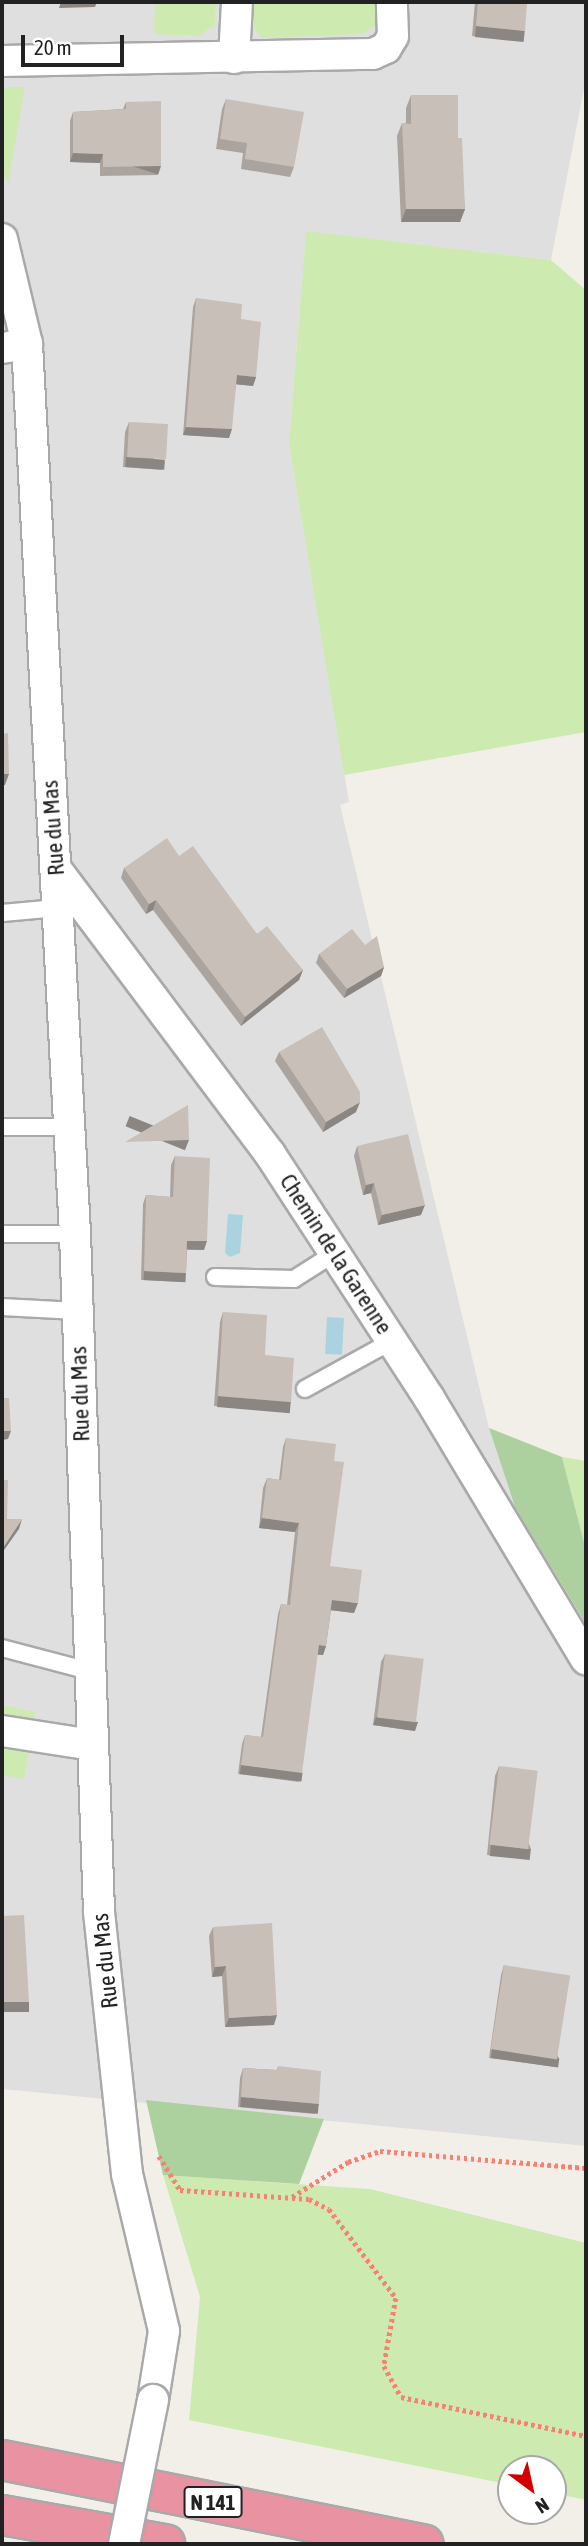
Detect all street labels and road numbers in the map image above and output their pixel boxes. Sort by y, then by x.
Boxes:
street label: Rue du Mas [36,779,70,877]
street label: Chemin de la Garenne [274,1169,398,1339]
street label: Rue du Mas [65,1346,95,1442]
street label: Rue du Mas [86,1912,124,2010]
road number: N 141 [183,2484,243,2520]

